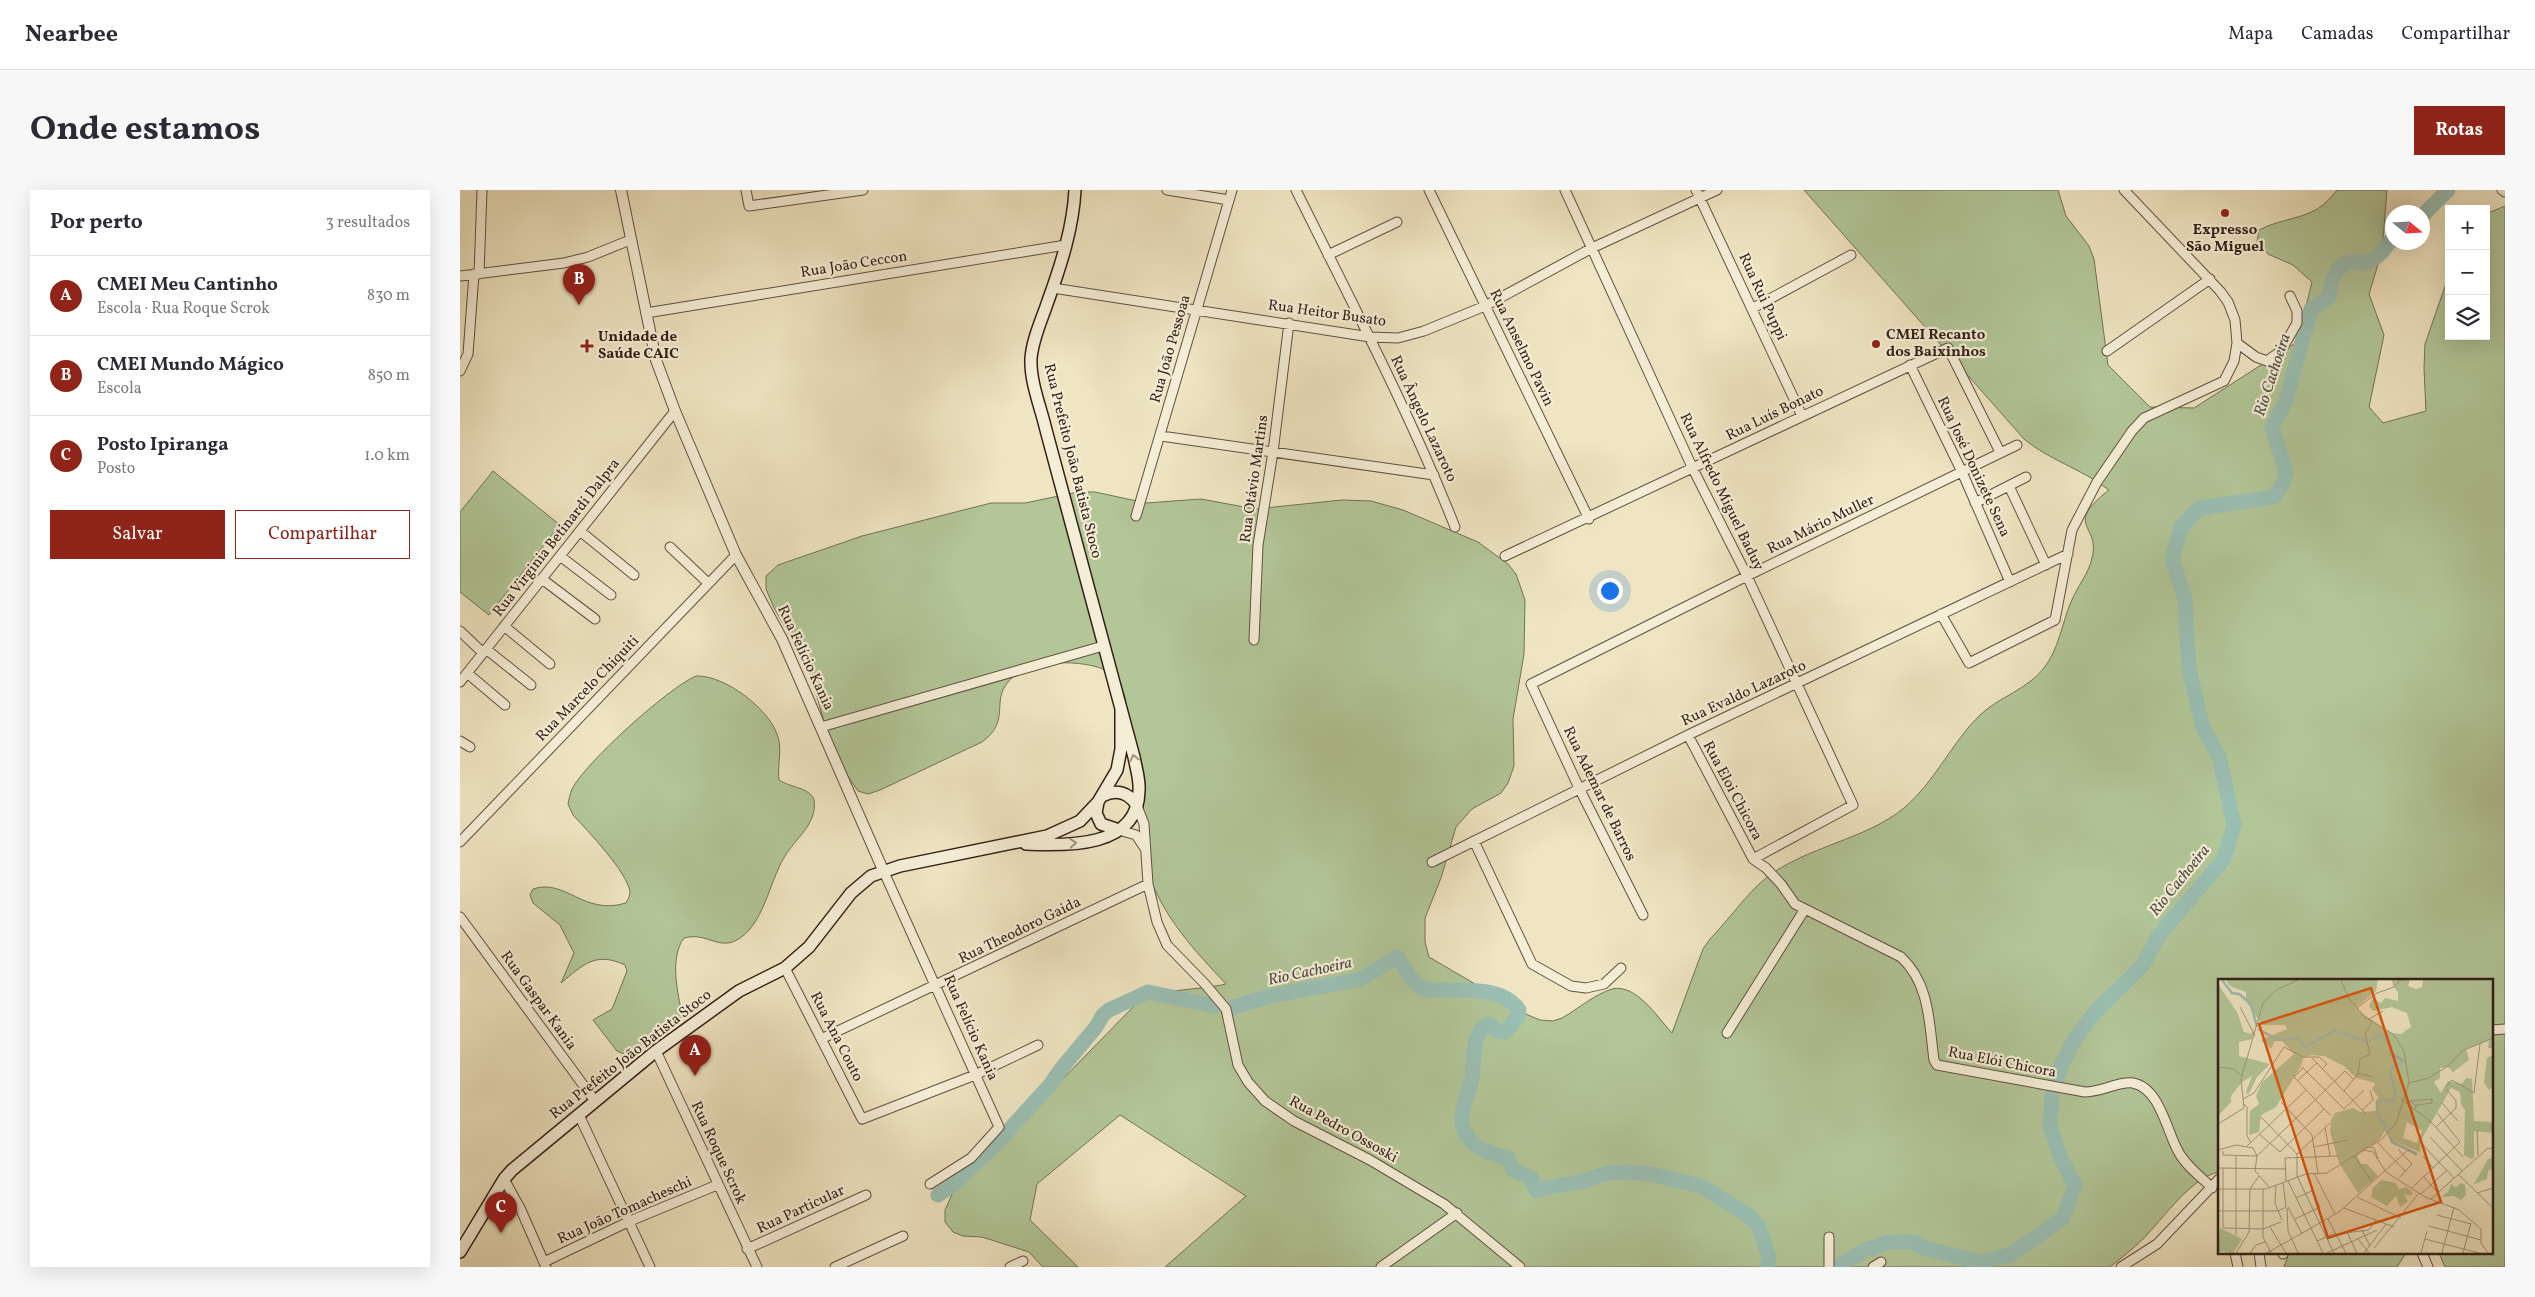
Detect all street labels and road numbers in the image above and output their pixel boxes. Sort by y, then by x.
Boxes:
street label: Rua João Ceccon [799,246,909,284]
street label: Rua Rui Puppi [1733,250,1791,344]
street label: Rua Anselmo Pavin [1483,286,1559,410]
street label: Rua João Pessoaa [1145,292,1197,406]
street label: Rua Heitor Busato [1267,295,1387,333]
street label: Rua Ângelo Lazaroto [1384,352,1462,486]
street label: Rua Prefeito João Batista Stoco [1038,361,1106,561]
street label: Rua Luís Bonato [1722,381,1828,447]
street label: Rua José Donizete Sena [1931,393,2015,541]
street label: Rua Alfredo Miguel Baduy [1674,410,1768,574]
street label: Rua Otávio Martins [1236,414,1274,544]
street label: Rua Virginia Betinardi Dalpra [489,455,625,621]
street label: Rua Mário Muller [1764,490,1878,560]
street label: Rua Felício Kania [771,602,839,714]
street label: Rua Marcelo Chiquiti [532,631,644,747]
street label: Rua Evaldo Lazaroto [1678,656,1810,732]
street label: Rua Ademar de Barros [1557,723,1641,865]
street label: Rua Eloi Chicora [1697,738,1767,844]
street label: Rua Theodoro Gaida [955,892,1085,970]
street label: Rua Gaspar Kania [495,947,581,1055]
street label: Rua Felício Kania [937,972,1003,1084]
street label: Rua Prefeito João Batista Stoco [546,985,716,1125]
street label: Rua Ana Couto [804,988,868,1086]
street label: Rua Elói Chicora [1946,1042,2058,1084]
street label: Rua Pedro Ossoski [1285,1091,1401,1169]
street label: Rua Roque Scrok [685,1098,751,1208]
street label: Rua João Tomacheschi [554,1172,696,1250]
street label: Rua Particular [754,1180,848,1240]

